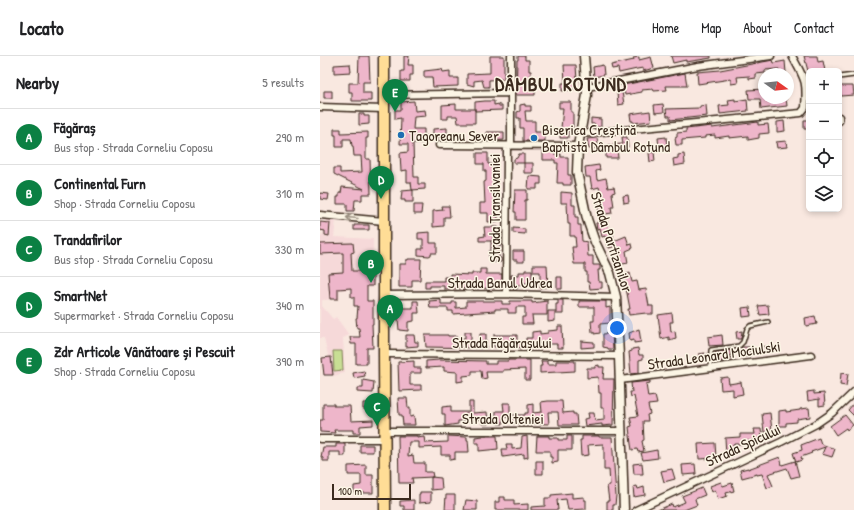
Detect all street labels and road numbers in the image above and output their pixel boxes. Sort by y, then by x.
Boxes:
street label: Strada Transilvaniei [484,154,505,262]
street label: Strada Partizanilor [586,189,638,295]
street label: Strada Banul Udrea [448,272,552,293]
street label: Strada Făgărașului [452,332,552,353]
street label: Strada Leonard Mociulski [646,335,782,375]
street label: Strada Olteniei [462,408,544,429]
street label: Strada Spicului [702,418,784,472]

